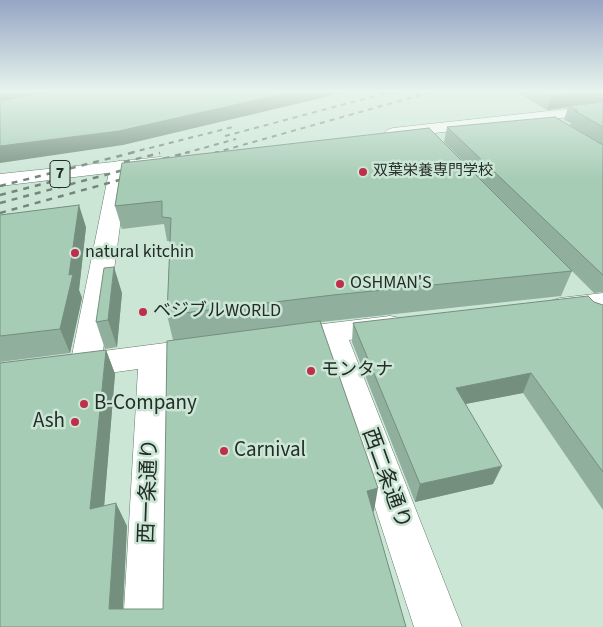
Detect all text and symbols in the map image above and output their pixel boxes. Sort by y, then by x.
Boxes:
road number: 7 [50,160,70,188]
place label: 双葉栄養専門学校 [373,163,493,181]
marker: 双葉栄養専門学校 [357,166,369,178]
place label: natural kitchin [85,242,194,264]
marker: natural kitchin [69,247,81,259]
place label: OSHMAN'S [350,273,432,295]
marker: OSHMAN'S [334,278,346,290]
place label: ベジブルWORLD [153,301,281,323]
marker: ベジブルWORLD [137,306,149,318]
place label: モンタナ [321,360,393,382]
marker: モンタナ [305,365,317,377]
place label: B-Company [94,391,197,417]
marker: B-Company [78,398,90,410]
place label: Ash [33,409,65,435]
marker: Ash [69,416,81,428]
street label: 西二条通り [355,425,415,533]
street label: 西一条通り [136,438,164,544]
place label: Carnival [234,438,306,464]
marker: Carnival [218,445,230,457]

